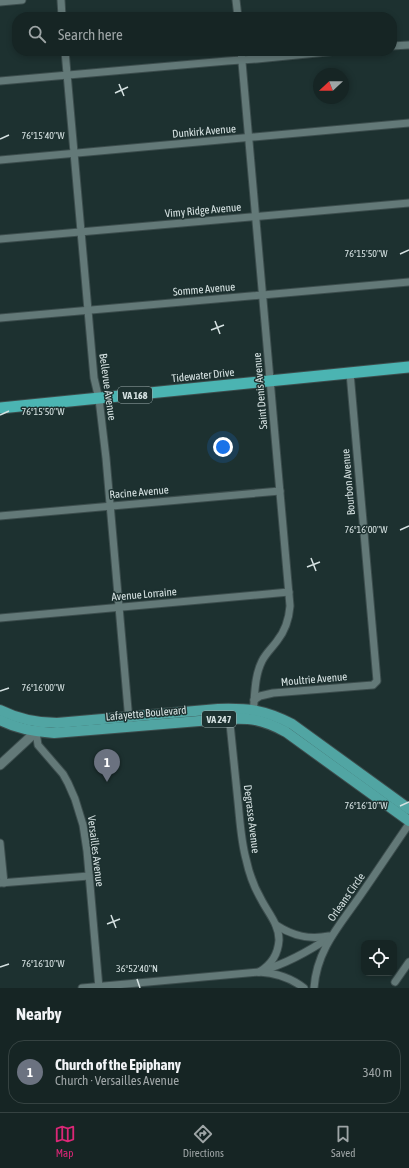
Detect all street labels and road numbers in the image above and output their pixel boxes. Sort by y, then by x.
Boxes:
street label: Dunkirk Avenue [172,122,236,140]
street label: Vimy Ridge Avenue [164,201,242,219]
street label: Somme Avenue [172,280,236,298]
street label: Saint Denis Avenue [251,352,269,430]
street label: Bellevue Avenue [97,353,119,421]
street label: Tidewater Drive [171,366,235,384]
road number: VA 168 [118,387,152,403]
street label: Bourbon Avenue [339,448,357,516]
street label: Racine Avenue [109,483,169,501]
street label: Avenue Lorraine [111,585,177,603]
street label: Moultrie Avenue [280,670,348,688]
street label: Lafayette Boulevard [105,703,187,723]
road number: VA 247 [202,711,236,727]
street label: Degrasse Avenue [242,784,262,854]
street label: Versailles Avenue [86,815,106,887]
street label: Orleans Circle [325,871,367,923]

